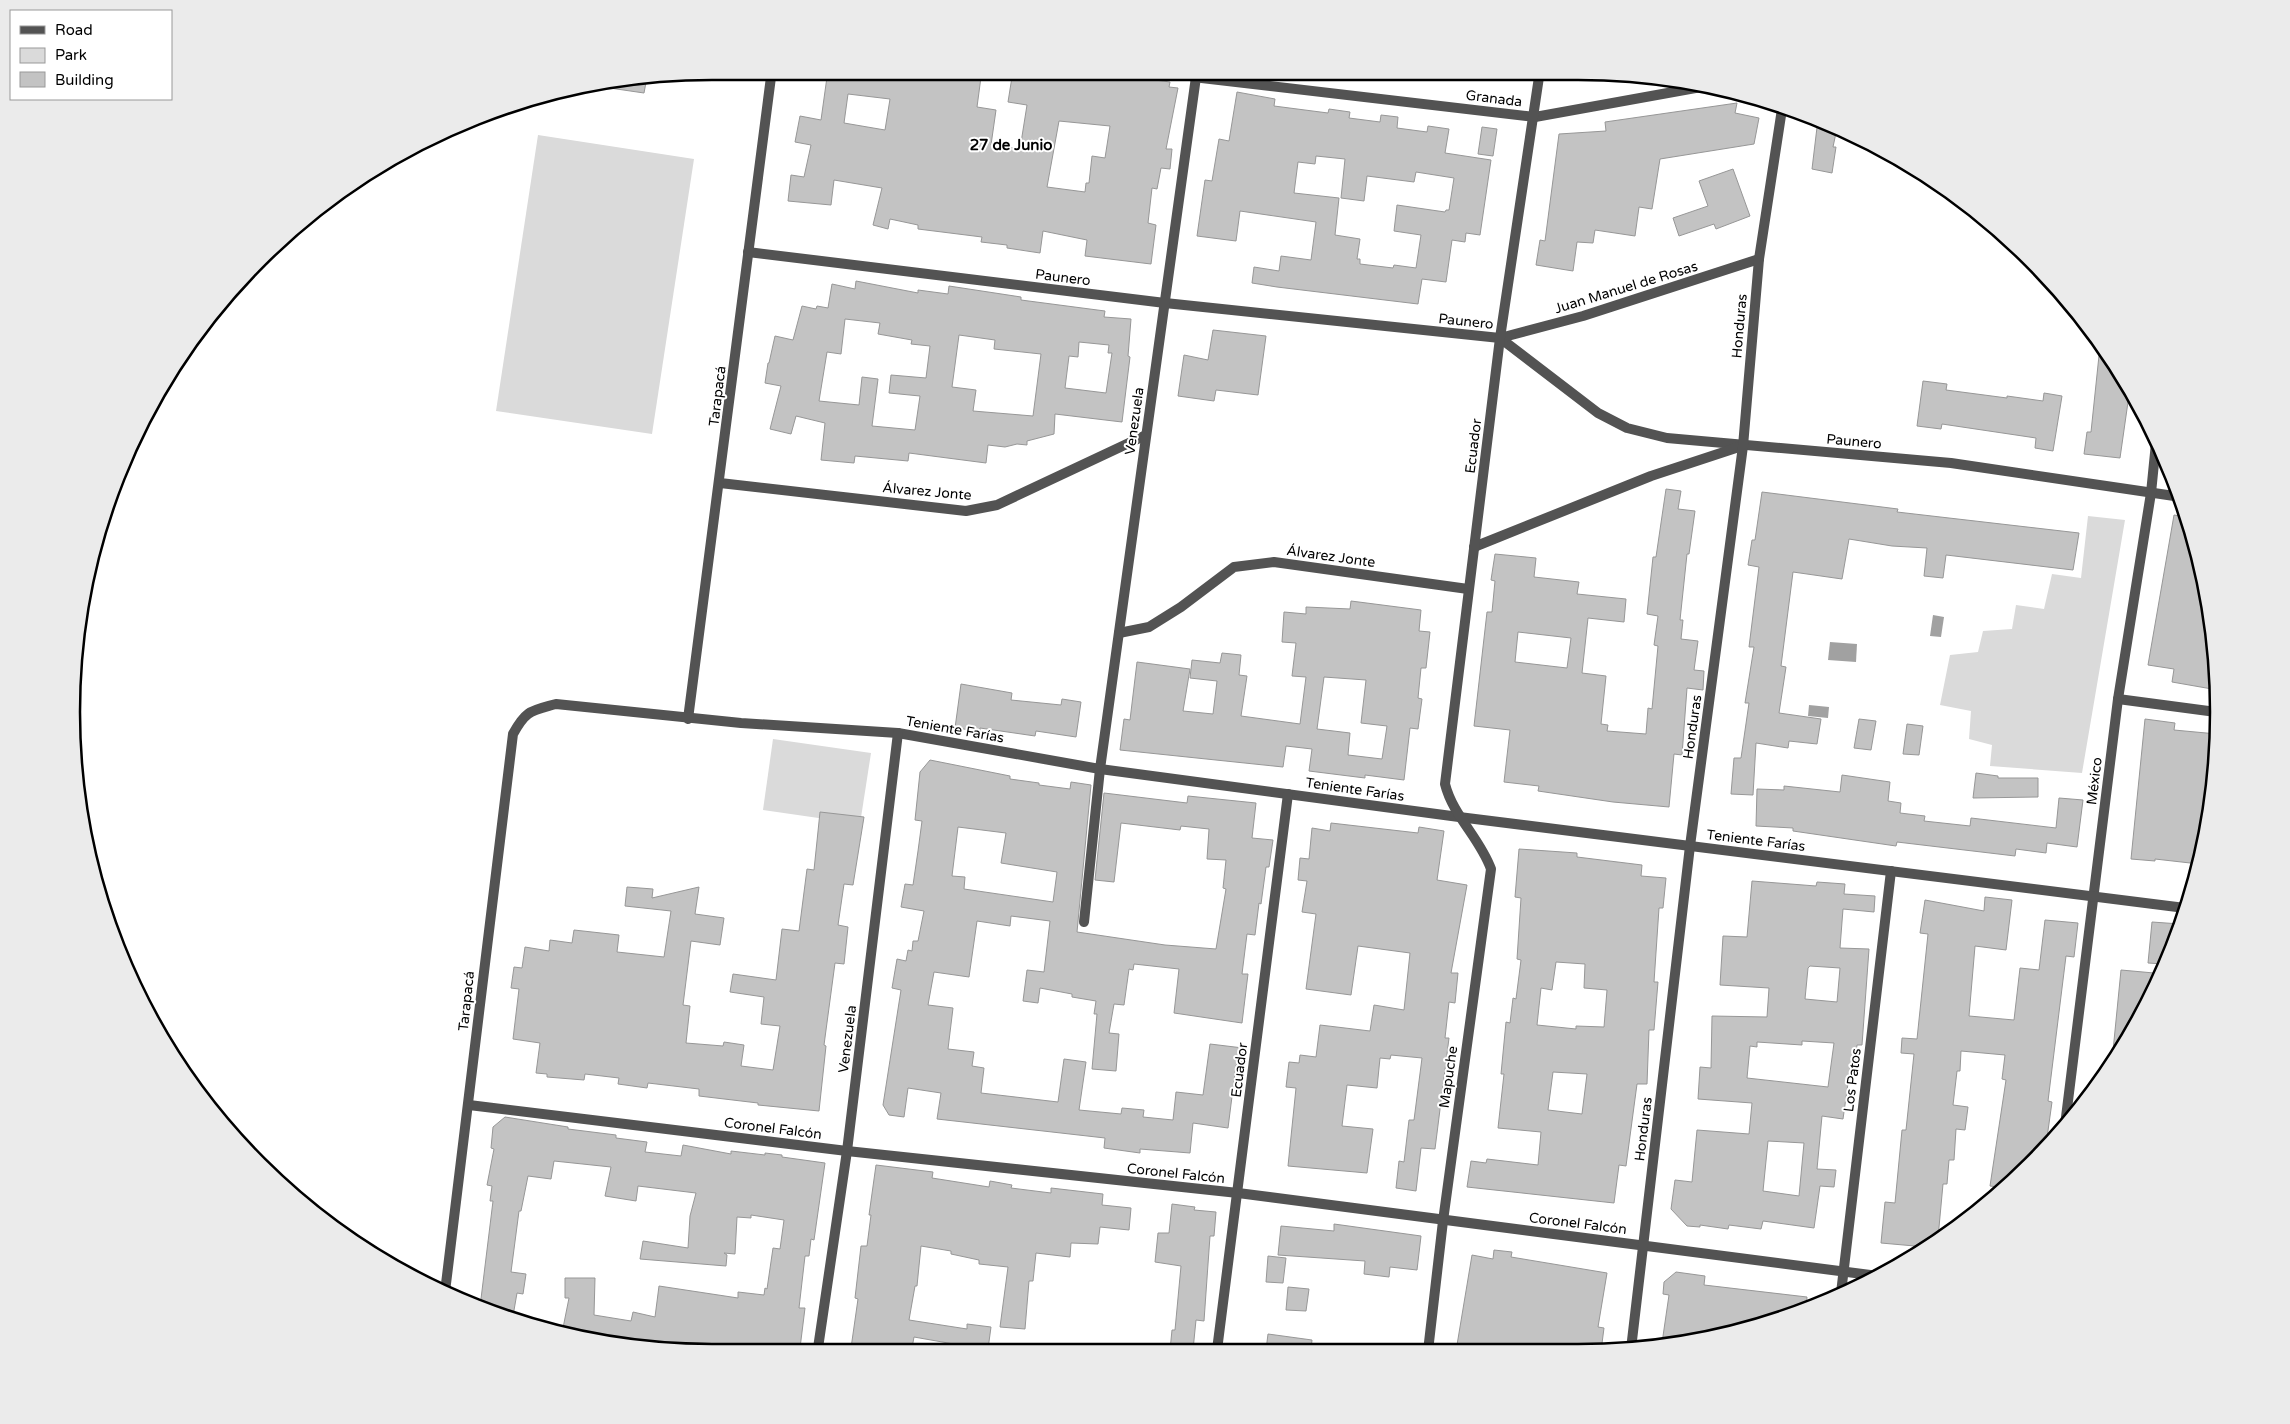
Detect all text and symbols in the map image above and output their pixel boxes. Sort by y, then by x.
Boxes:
legend [10,10,172,100]
text: Road [55,21,93,39]
text: Park [55,46,87,64]
text: Building [55,71,114,89]
street label: Granada [1465,87,1523,110]
district label: 27 de Junio [970,136,1052,154]
street label: Juan Manuel de Rosas [1553,258,1700,317]
street label: Paunero [1034,266,1092,289]
street label: Honduras [1728,293,1751,359]
street label: Paunero [1437,310,1494,333]
street label: Tarapacá [705,365,730,427]
street label: Venezuela [1121,386,1148,456]
street label: Ecuador [1462,417,1485,475]
street label: Paunero [1826,431,1882,452]
street label: Álvarez Jonte [882,479,972,504]
street label: Álvarez Jonte [1286,542,1376,571]
street label: Honduras [1680,694,1705,760]
street label: Teniente Farías [904,712,1006,747]
street label: México [2083,756,2106,806]
street label: Teniente Farías [1305,774,1406,805]
street label: Teniente Farías [1706,826,1807,855]
street label: Tarapacá [455,970,478,1032]
street label: Venezuela [835,1004,860,1074]
street label: Ecuador [1228,1041,1251,1099]
street label: Mapuche [1436,1045,1461,1109]
street label: Los Patos [1840,1047,1865,1113]
street label: Honduras [1631,1096,1656,1162]
street label: Coronel Falcón [723,1114,823,1143]
street label: Coronel Falcón [1126,1160,1226,1187]
street label: Coronel Falcón [1528,1209,1628,1238]

